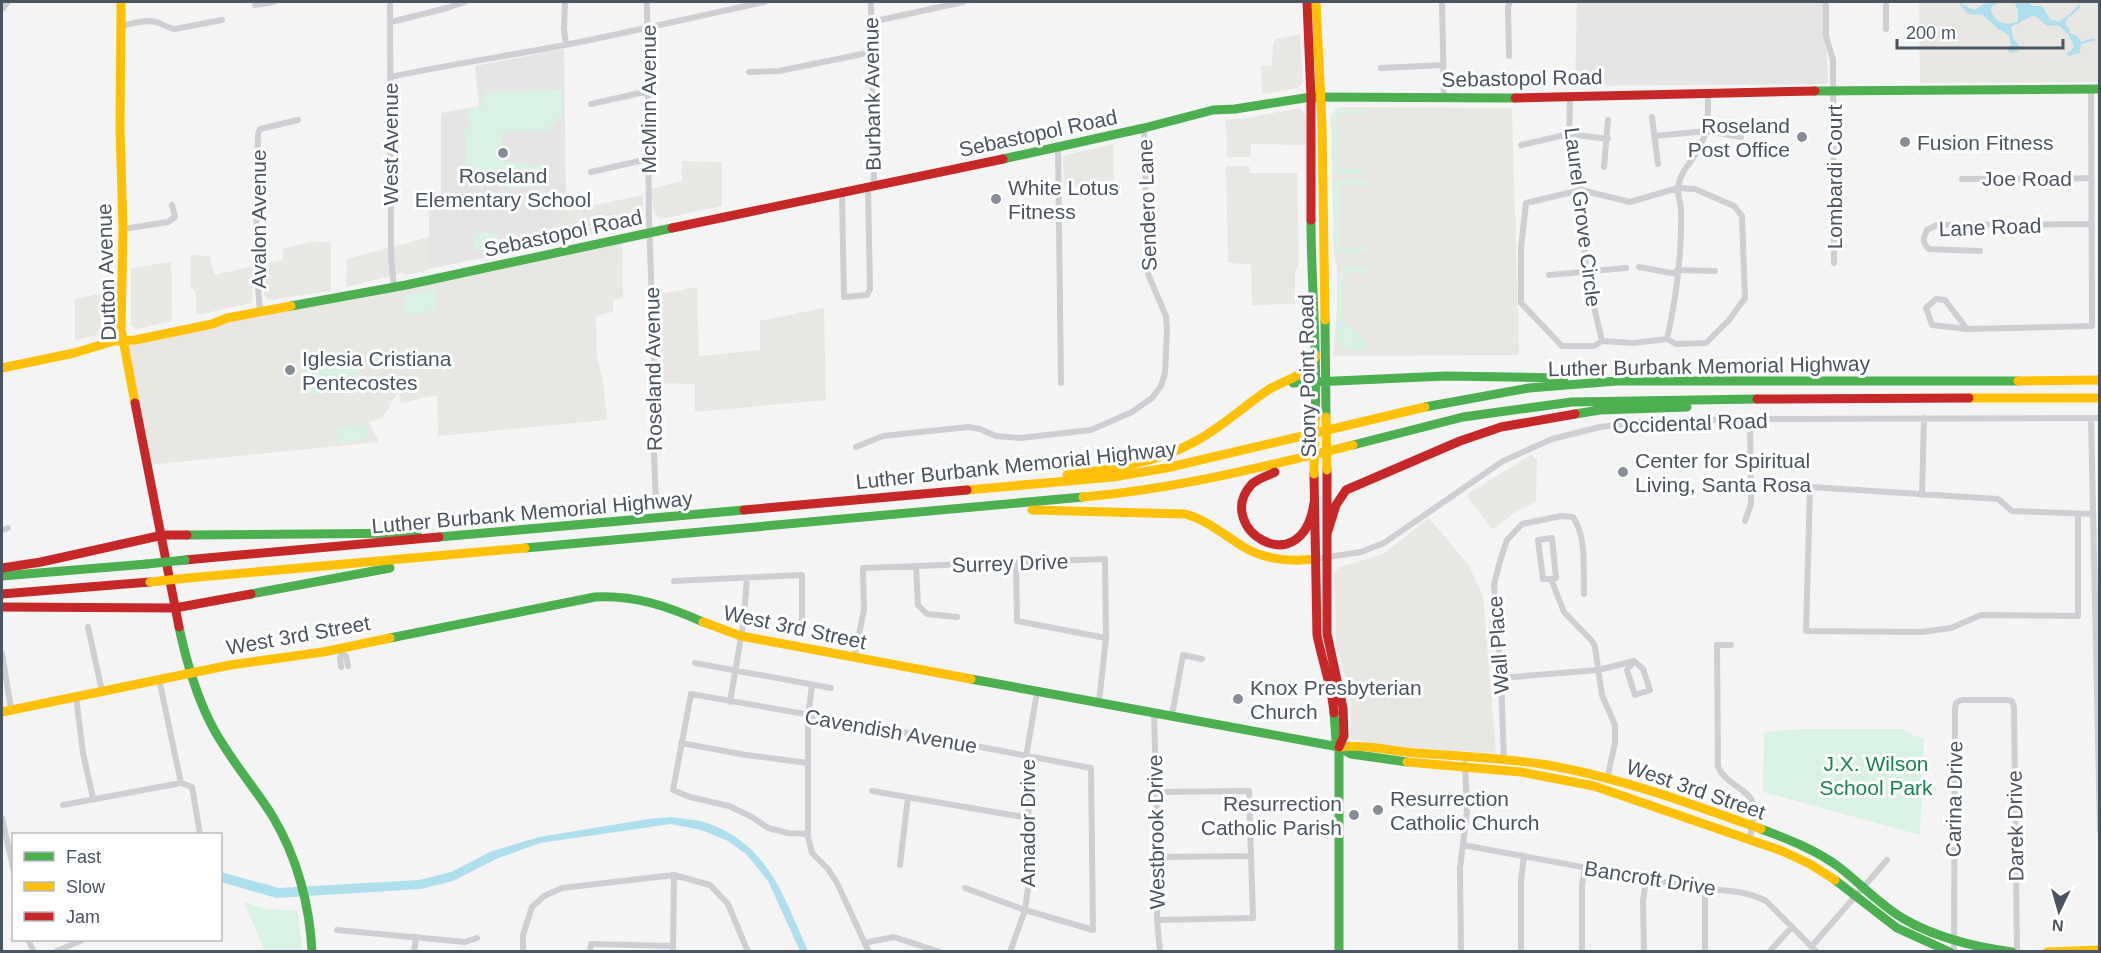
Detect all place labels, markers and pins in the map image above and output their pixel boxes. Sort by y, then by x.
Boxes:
place label: Roseland Post Office [1688,114,1790,161]
marker: Roseland Post Office [1795,130,1809,144]
place label: Fusion Fitness [1917,131,2054,154]
marker: Fusion Fitness [1898,135,1912,149]
marker: Roseland Elementary School [496,146,510,160]
place label: Roseland Elementary School [415,164,591,211]
place label: White Lotus Fitness [1008,176,1119,223]
marker: White Lotus Fitness [989,192,1003,206]
place label: Iglesia Cristiana Pentecostes [302,347,452,394]
marker: Iglesia Cristiana Pentecostes [283,363,297,377]
place label: Center for Spiritual Living, Santa Rosa [1635,449,1812,496]
marker: Center for Spiritual Living, Santa Rosa [1616,465,1630,479]
place label: Knox Presbyterian Church [1250,676,1422,723]
marker: Knox Presbyterian Church [1231,692,1245,706]
place label: Resurrection Catholic Church [1390,787,1539,834]
place label: Resurrection Catholic Parish [1201,792,1342,839]
marker: Resurrection Catholic Church [1371,803,1385,817]
marker: Resurrection Catholic Parish [1347,808,1361,822]

